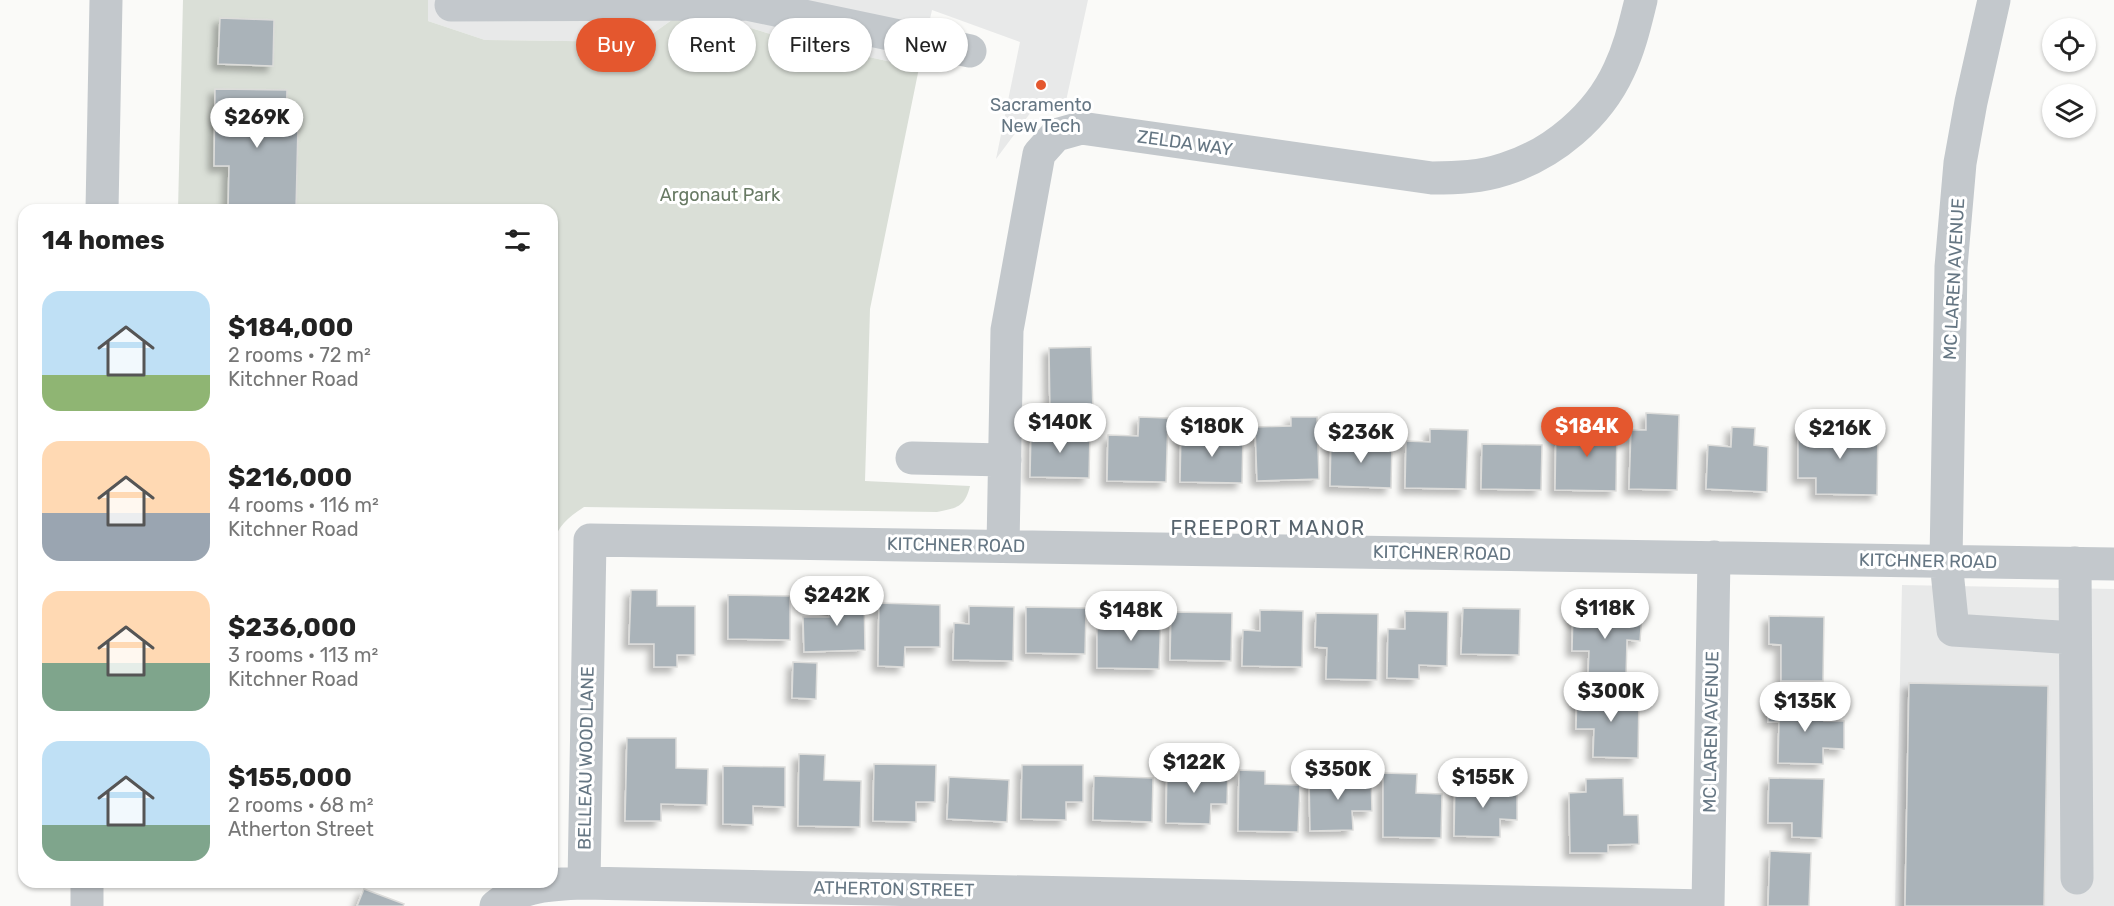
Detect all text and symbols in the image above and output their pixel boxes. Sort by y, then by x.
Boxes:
chip: Buy [576,18,656,72]
chip: Rent [668,18,756,72]
chip: Filters [768,18,872,72]
chip: New [884,18,968,72]
map controls [2042,18,2096,138]
button: locate [2042,18,2096,72]
marker: Sacramento New Tech [1034,78,1048,92]
button: layers [2042,84,2096,138]
place label: Sacramento New Tech [990,94,1092,137]
pin: $269K [215,98,299,149]
text: $269K [224,105,290,129]
street label: ZELDA WAY [1136,125,1234,161]
park label: Argonaut Park [660,184,781,206]
street label: MC LAREN AVENUE [1939,198,1969,360]
icon: filters [501,224,534,257]
text: 14 homes [42,225,165,256]
text: $184,000 [228,312,354,343]
icon: home [90,315,162,387]
text: 2 rooms · 72 m² [228,343,371,367]
text: Kitchner Road [228,367,359,391]
pin: $140K [1018,403,1102,454]
pin: $180K [1170,407,1254,458]
pin: $184K [1545,407,1629,458]
pin: $216K [1798,409,1882,460]
text: $140K [1028,410,1092,434]
pin: $236K [1319,413,1403,464]
text: $180K [1180,414,1244,438]
text: $184K [1555,414,1619,438]
text: $216K [1809,416,1871,440]
text: $236K [1328,420,1394,444]
text: $216,000 [228,462,352,493]
icon: home [90,465,162,537]
text: 4 rooms · 116 m² [228,493,379,517]
district label: FREEPORT MANOR [1170,516,1366,540]
text: Kitchner Road [228,517,359,541]
street label: KITCHNER ROAD [887,533,1025,557]
street label: KITCHNER ROAD [1373,541,1511,565]
street label: KITCHNER ROAD [1859,549,1997,573]
pin: $242K [795,576,879,627]
text: $242K [804,583,870,607]
pin: $118K [1563,589,1647,640]
pin: $148K [1089,591,1173,642]
text: $118K [1575,596,1635,620]
text: $148K [1099,598,1163,622]
text: $236,000 [228,612,356,643]
icon: home [90,615,162,687]
text: 3 rooms · 113 m² [228,643,378,667]
street label: MC LAREN AVENUE [1699,651,1723,813]
street label: BELLEAU WOOD LANE [573,666,599,850]
text: Kitchner Road [228,667,359,691]
pin: $300K [1569,672,1653,723]
text: $300K [1578,679,1645,703]
pin: $135K [1763,682,1847,733]
text: $135K [1774,689,1836,713]
pin: $122K [1152,743,1236,794]
text: $122K [1163,750,1225,774]
pin: $350K [1296,750,1380,801]
text: $350K [1305,757,1371,781]
pin: $155K [1441,758,1525,809]
text: $155,000 [228,762,352,793]
icon: home [90,765,162,837]
text: $155K [1452,765,1514,789]
text: 2 rooms · 68 m² [228,793,374,817]
text: Atherton Street [228,817,374,841]
street label: ATHERTON STREET [813,877,975,901]

